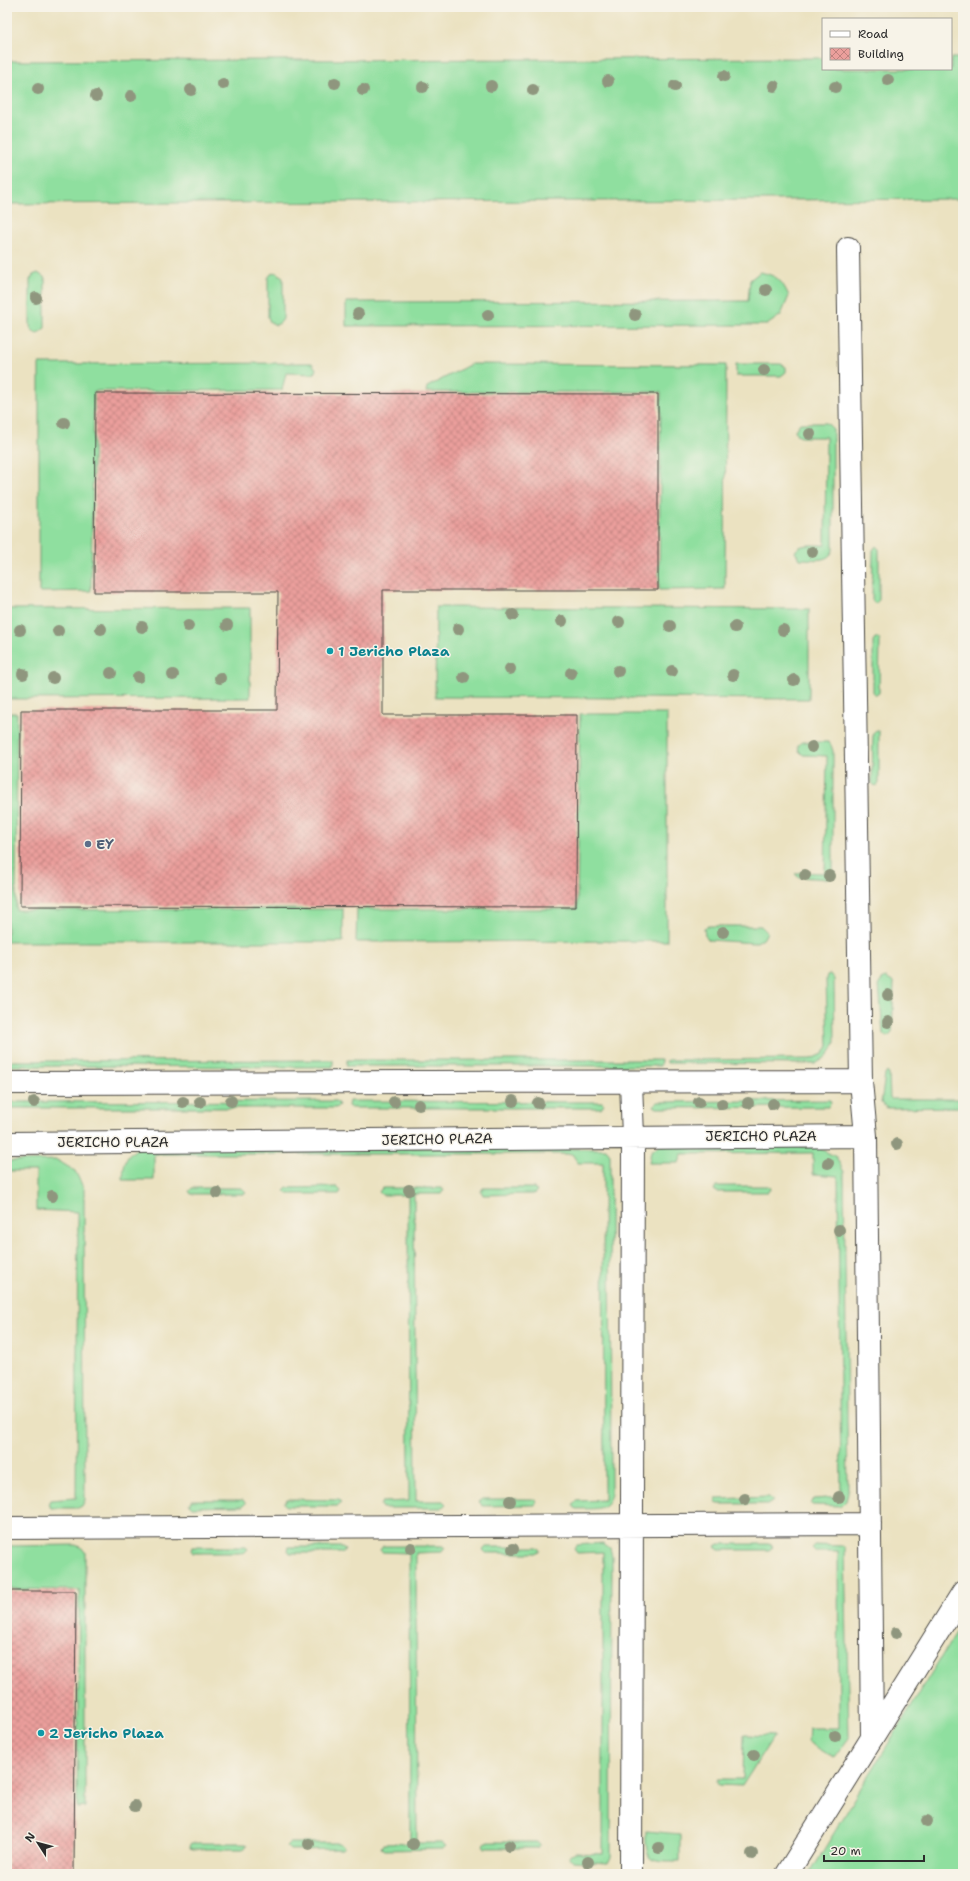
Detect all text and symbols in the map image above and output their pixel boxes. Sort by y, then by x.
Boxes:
legend [822,18,952,70]
text: Road [858,26,889,42]
text: Building [858,46,904,62]
place label: 1 Jericho Plaza [338,642,450,660]
marker: 1 Jericho Plaza [325,646,335,656]
place label: EY [96,835,114,853]
marker: EY [83,839,93,849]
street label: JERICHO PLAZA [705,1127,817,1145]
street label: JERICHO PLAZA [381,1129,493,1149]
street label: JERICHO PLAZA [57,1133,169,1151]
place label: 2 Jericho Plaza [49,1724,164,1742]
marker: 2 Jericho Plaza [36,1728,46,1738]
north arrow [18,1823,58,1863]
text: N [22,1829,39,1845]
scale bar [824,1837,924,1863]
text: 20 m [830,1843,861,1859]

